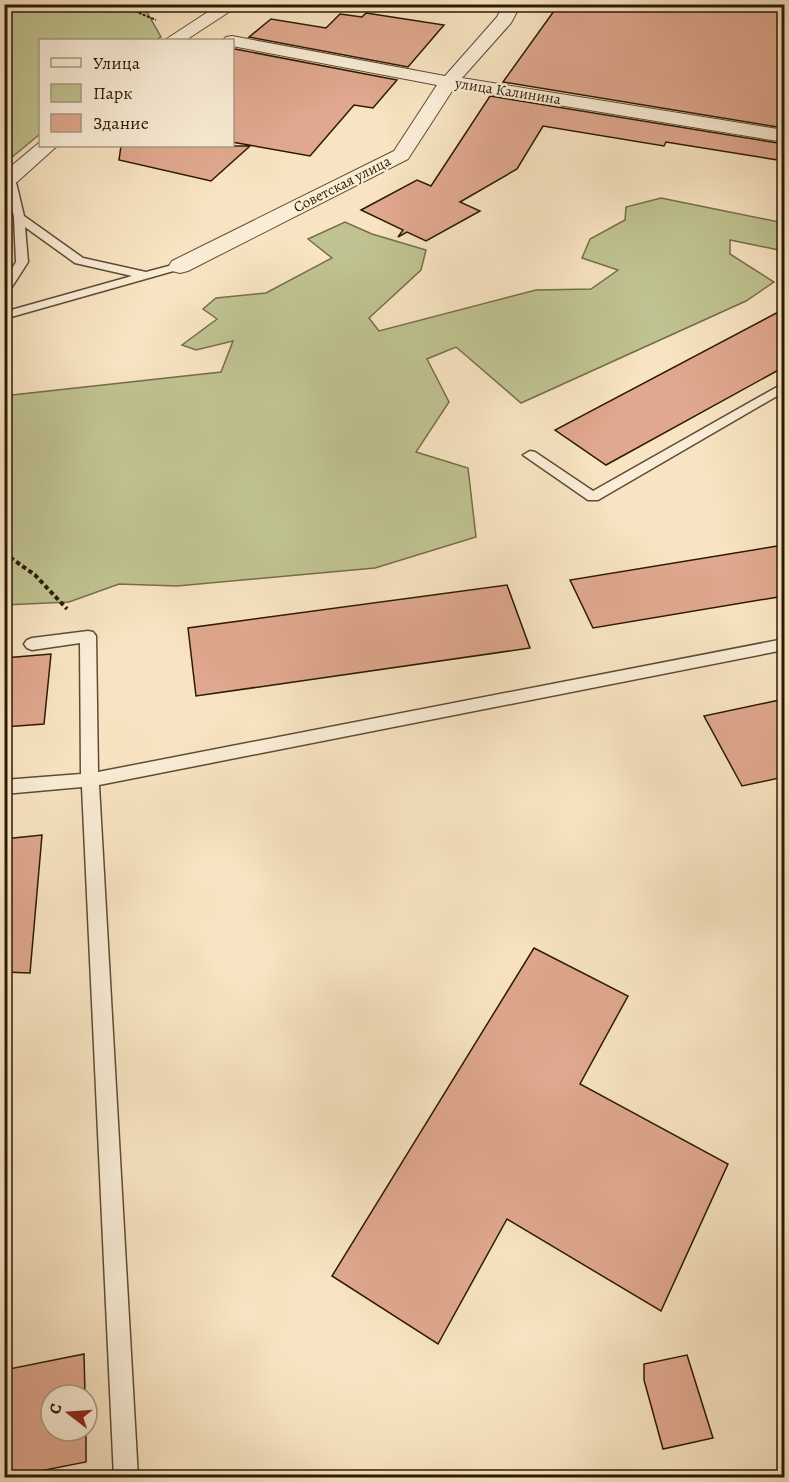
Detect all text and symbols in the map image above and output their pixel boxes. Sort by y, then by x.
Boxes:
legend [39,39,234,147]
text: Улица [93,51,141,75]
street label: улица Калинина [453,73,562,109]
text: Парк [93,81,133,105]
text: Здание [93,111,149,135]
street label: Советская улица [290,151,394,217]
north arrow [39,1383,99,1443]
text: С [44,1401,68,1417]

